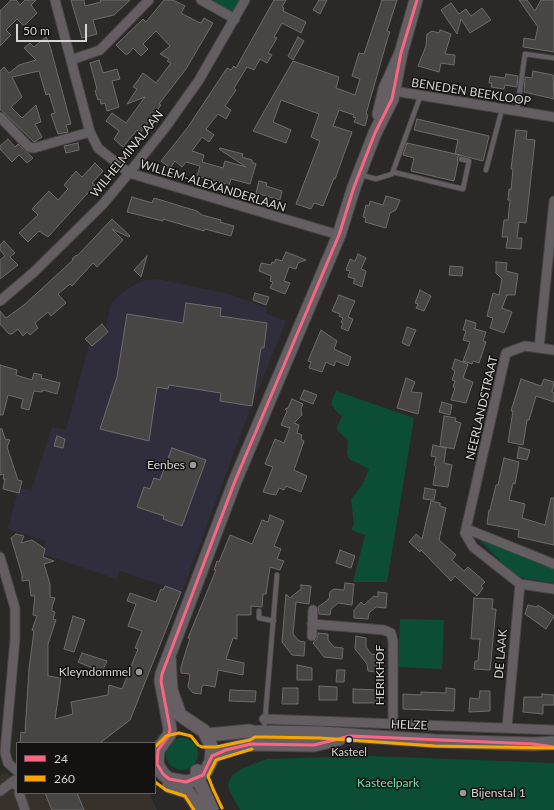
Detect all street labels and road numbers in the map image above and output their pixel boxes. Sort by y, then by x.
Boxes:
street label: BENEDEN BEEKLOOP [410,75,532,109]
street label: WILHELMINALAAN [88,108,166,200]
street label: WILLEM-ALEXANDERLAAN [138,157,288,215]
street label: NEERLANDSTRAAT [463,354,501,462]
street label: DE LAAK [492,629,510,679]
street label: HERIKHOF [373,645,387,705]
street label: HELZE [391,717,427,733]

